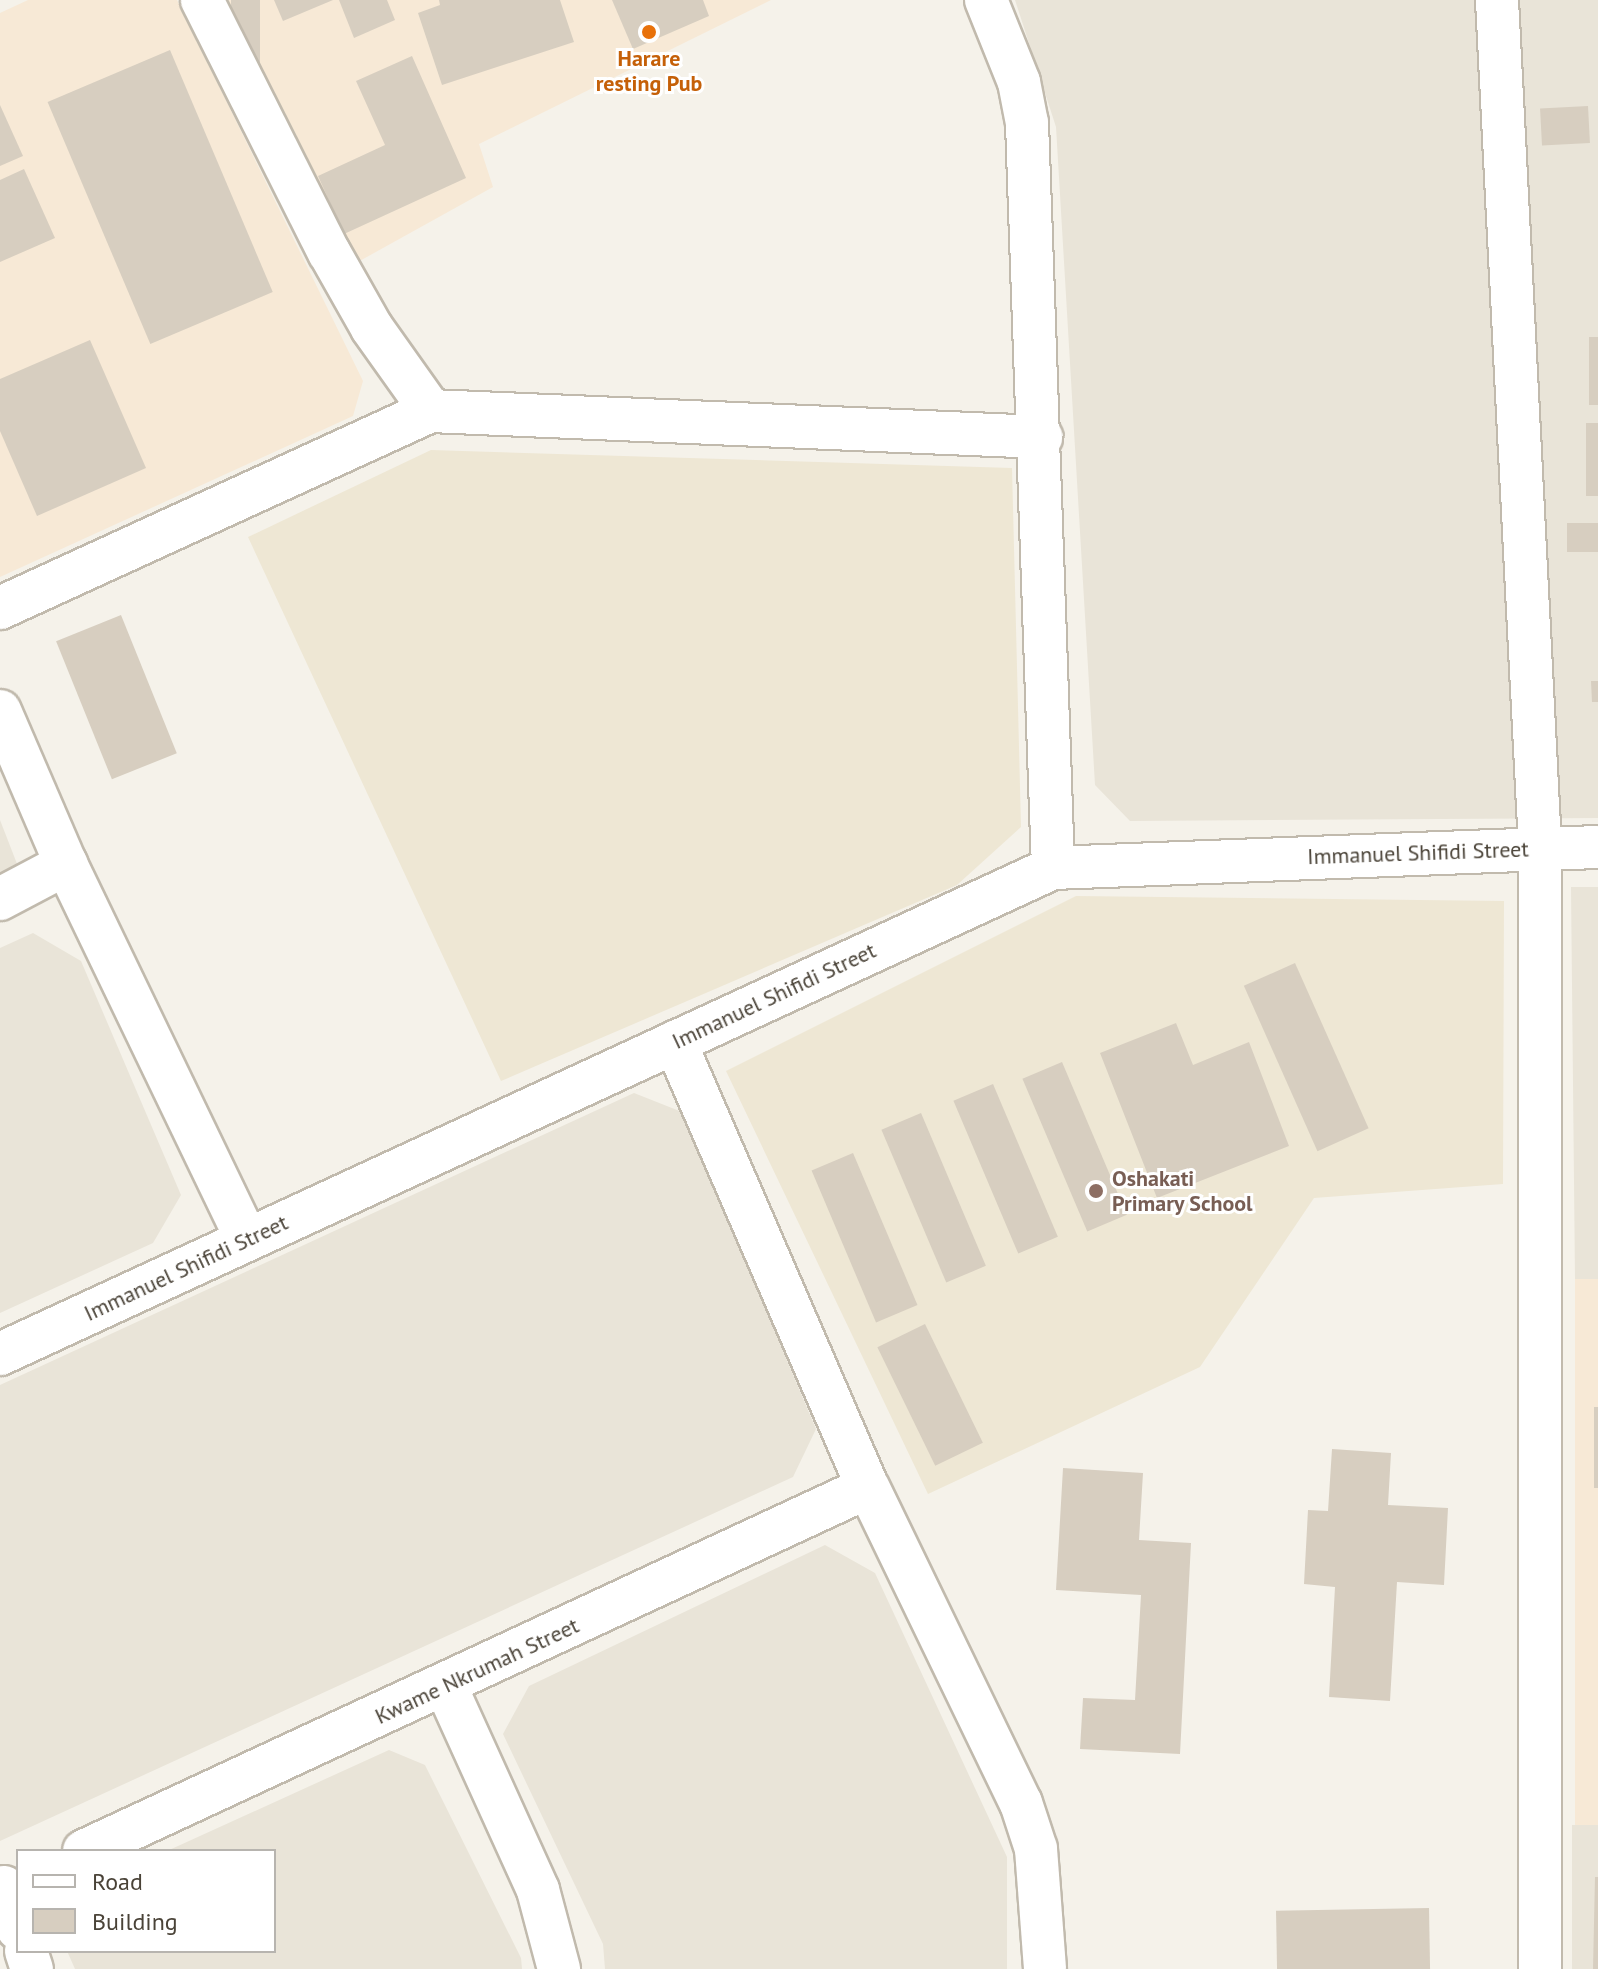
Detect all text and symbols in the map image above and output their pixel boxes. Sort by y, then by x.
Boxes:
marker: Harare resting Pub [640,23,658,41]
place label: Harare resting Pub [596,45,702,96]
street label: Immanuel Shifidi Street [1307,836,1529,870]
street label: Immanuel Shifidi Street [668,937,880,1055]
place label: Oshakati Primary School [1112,1165,1253,1216]
marker: Oshakati Primary School [1087,1182,1105,1200]
street label: Immanuel Shifidi Street [80,1209,292,1327]
street label: Kwame Nkrumah Street [371,1612,583,1730]
legend [16,1849,276,1953]
text: Road [92,1866,143,1897]
text: Building [92,1906,178,1937]

